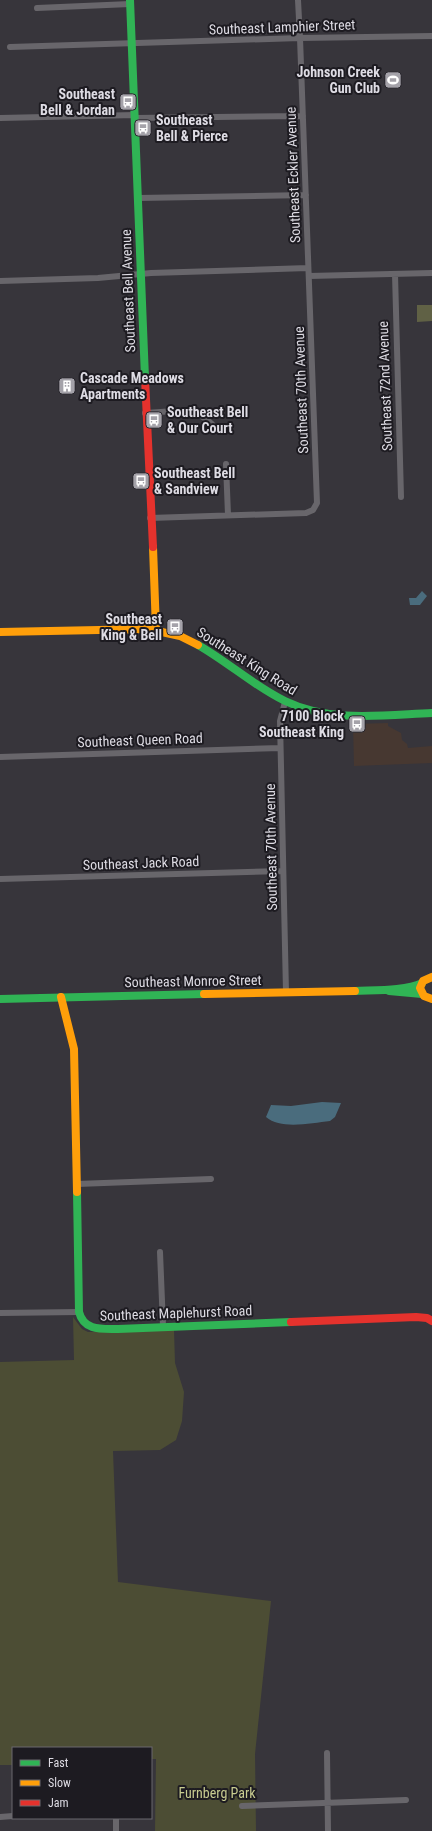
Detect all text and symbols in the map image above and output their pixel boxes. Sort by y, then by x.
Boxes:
street label: Southeast Lamphier Street [208,16,356,38]
place label: Johnson Creek Gun Club [296,64,380,96]
sports icon: Johnson Creek Gun Club [383,70,403,90]
place label: Southeast Bell & Jordan [40,86,115,118]
bus stop icon: Southeast Bell & Jordan [118,92,138,112]
street label: Southeast Eckler Avenue [283,106,303,243]
place label: Southeast Bell & Pierce [156,112,228,144]
bus stop icon: Southeast Bell & Pierce [133,118,153,138]
street label: Southeast Bell Avenue [118,229,138,353]
street label: Southeast 72nd Avenue [375,320,395,451]
street label: Southeast 70th Avenue [291,326,311,454]
place label: Cascade Meadows Apartments [80,370,184,402]
building icon: Cascade Meadows Apartments [57,376,77,396]
place label: Southeast Bell & Our Court [167,404,248,436]
bus stop icon: Southeast Bell & Our Court [144,410,164,430]
place label: Southeast Bell & Sandview [154,465,235,497]
bus stop icon: Southeast Bell & Sandview [131,471,151,491]
place label: Southeast King & Bell [101,611,162,643]
bus stop icon: Southeast King & Bell [165,617,185,637]
street label: Southeast King Road [194,624,300,698]
place label: 7100 Block Southeast King [259,708,344,740]
bus stop icon: 7100 Block Southeast King [347,714,367,734]
street label: Southeast Queen Road [77,730,203,750]
street label: Southeast 70th Avenue [262,783,280,911]
street label: Southeast Jack Road [82,853,200,873]
street label: Southeast Monroe Street [124,972,262,990]
street label: Southeast Maplehurst Road [99,1302,253,1324]
legend [12,1747,152,1819]
text: Fast [48,1756,69,1770]
text: Slow [48,1776,71,1790]
park label: Furnberg Park [178,1785,256,1801]
text: Jam [48,1796,69,1810]

